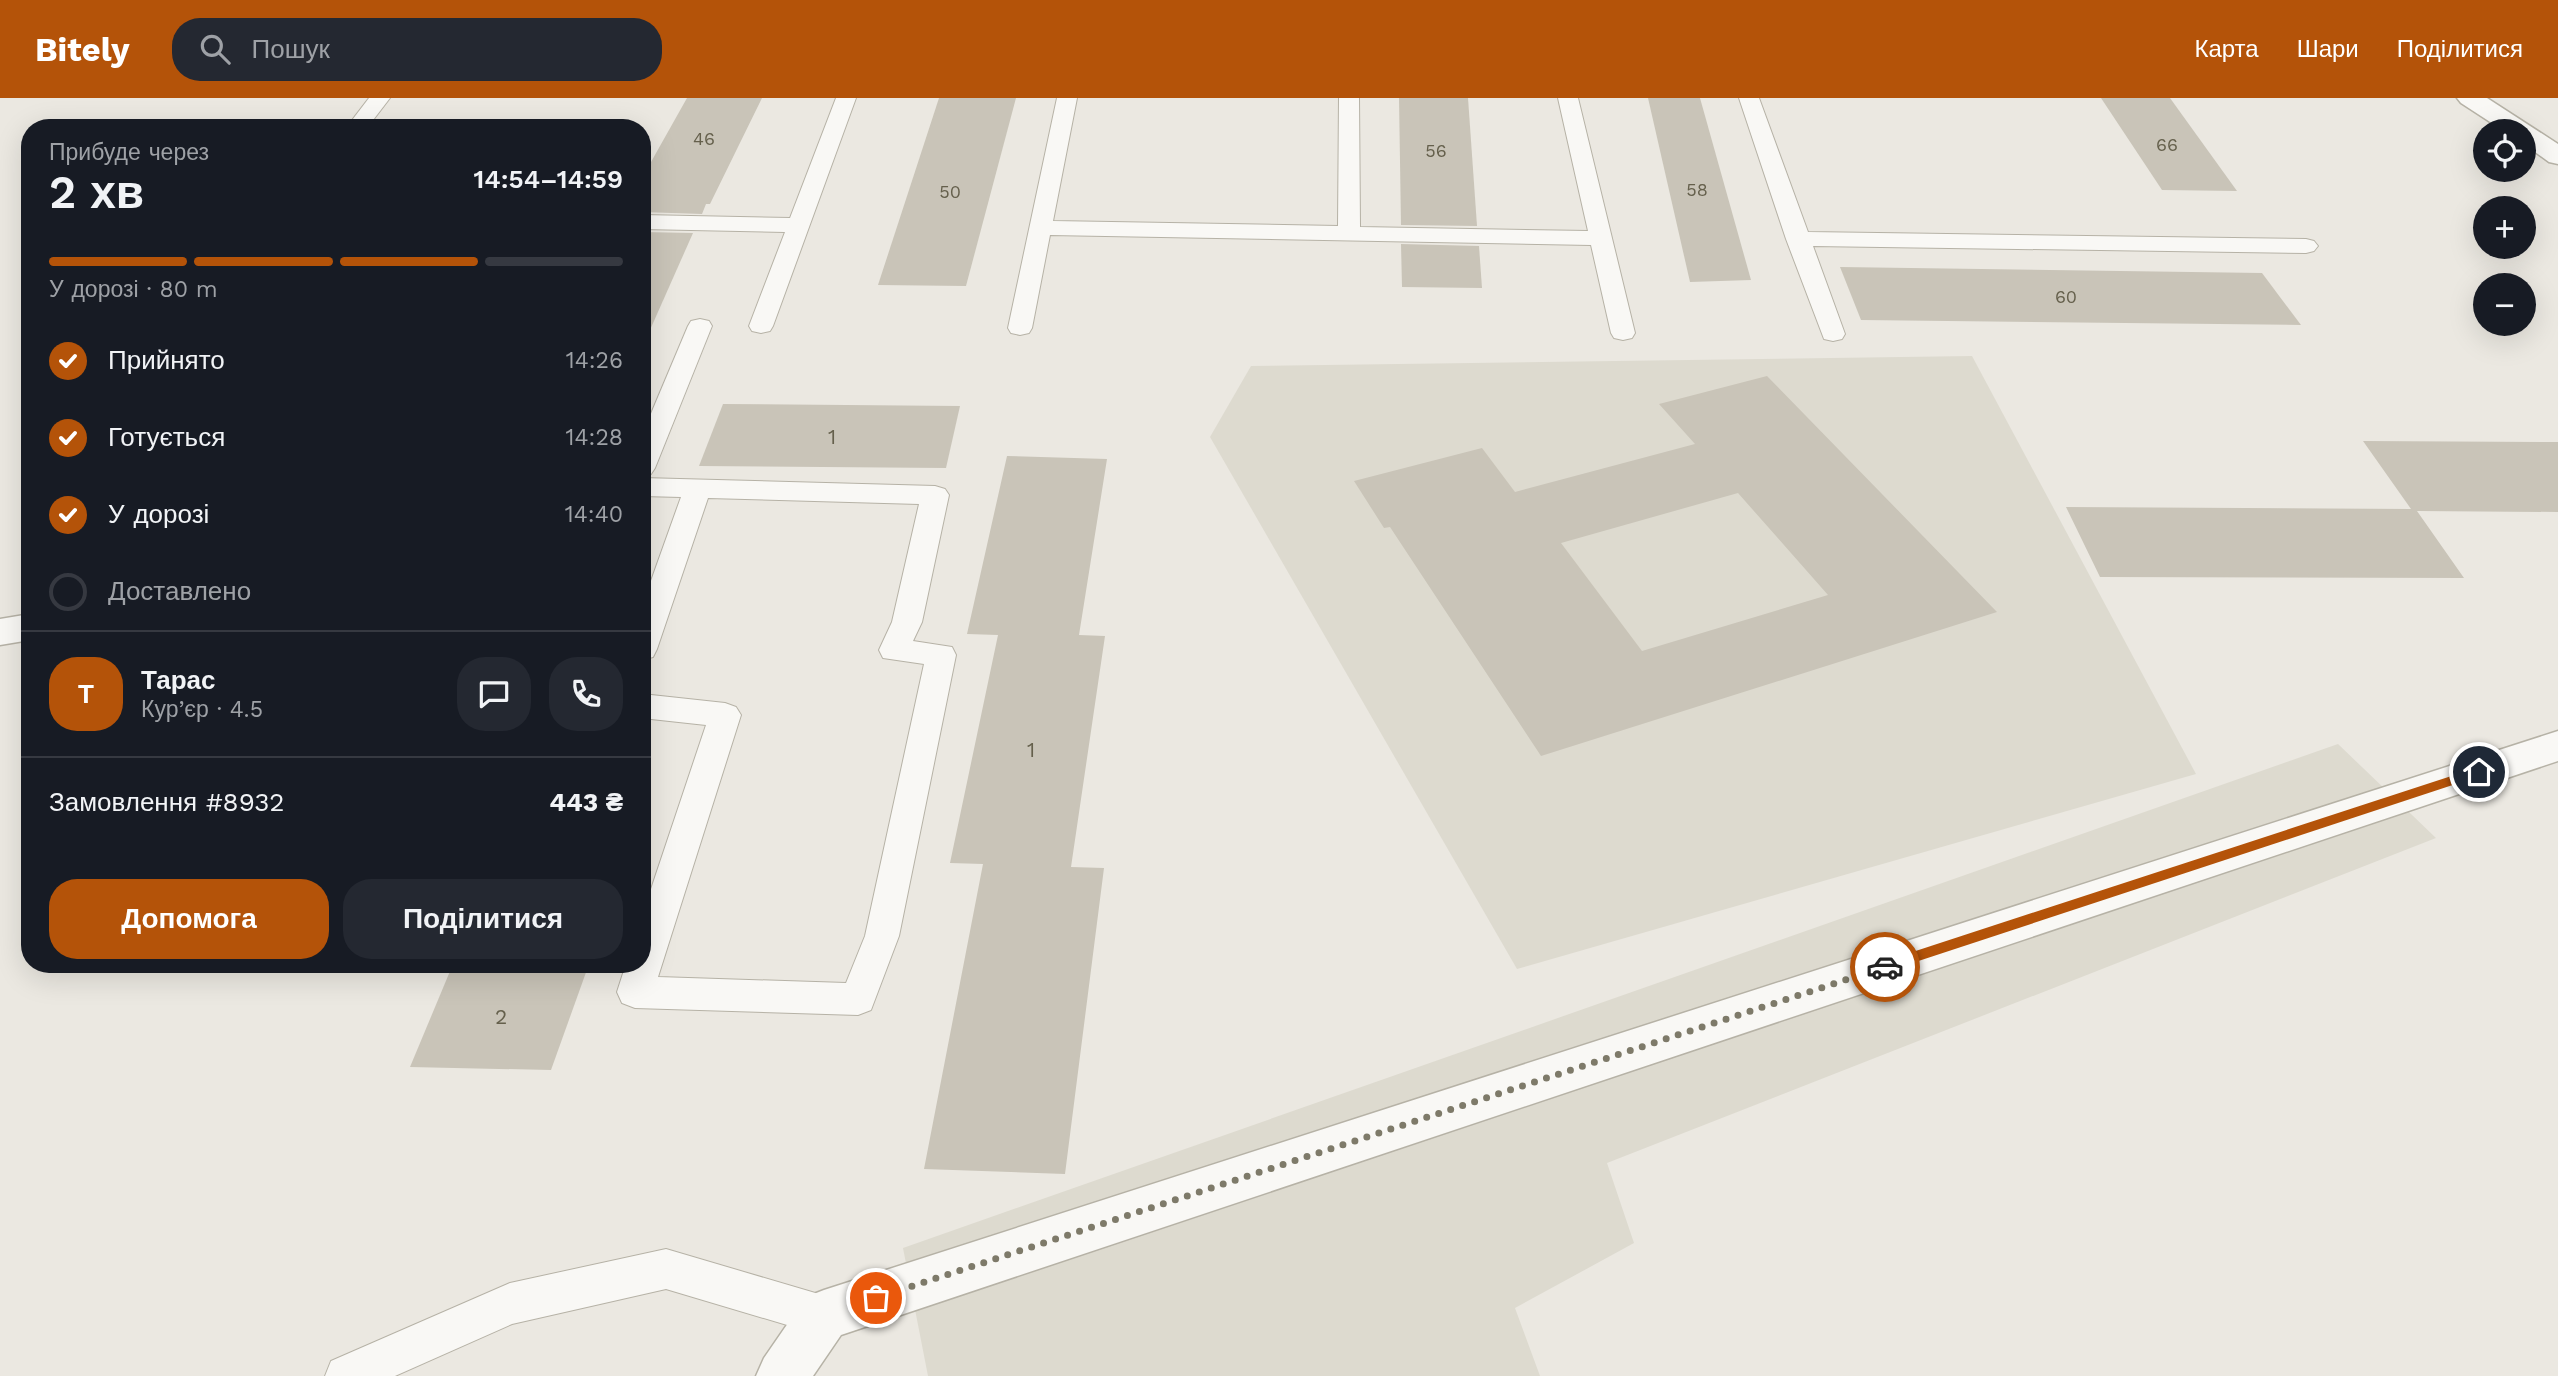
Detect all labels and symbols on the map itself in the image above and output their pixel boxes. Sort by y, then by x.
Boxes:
house number: 46 [693,128,715,149]
house number: 66 [2156,134,2178,155]
house number: 56 [1425,140,1447,161]
house number: 58 [1686,179,1708,200]
house number: 50 [939,181,961,202]
house number: 60 [2055,286,2077,307]
house number: 1 [828,424,836,449]
house number: 1 [1027,737,1035,762]
pin [2449,742,2509,802]
courier [1850,932,1920,1002]
house number: 2 [495,1004,507,1029]
pin [846,1268,906,1328]

